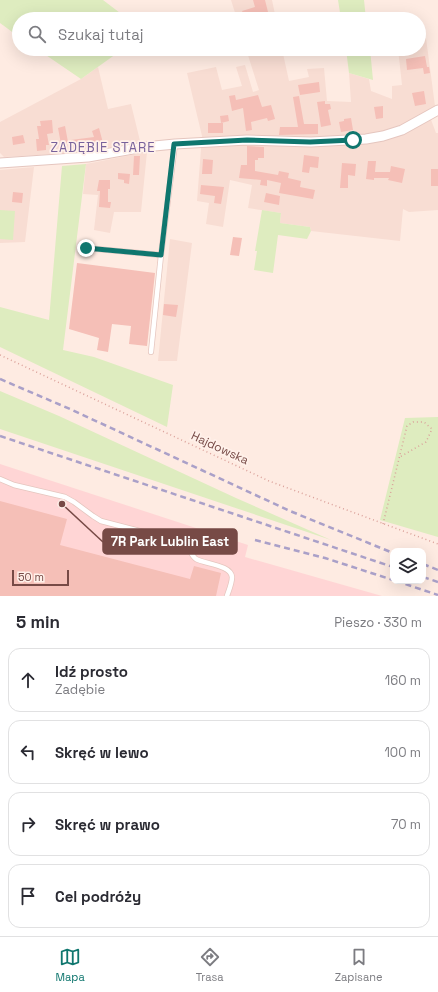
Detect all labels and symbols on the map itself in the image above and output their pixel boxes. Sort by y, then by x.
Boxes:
route start [344,131,362,149]
district label: ZADĘBIE STARE [50,139,156,156]
route end [77,239,95,257]
street label: Hajdowska [189,428,252,468]
callout: 7R Park Lublin East [103,529,237,554]
text: 7R Park Lublin East [111,533,229,550]
scale bar [12,568,69,587]

